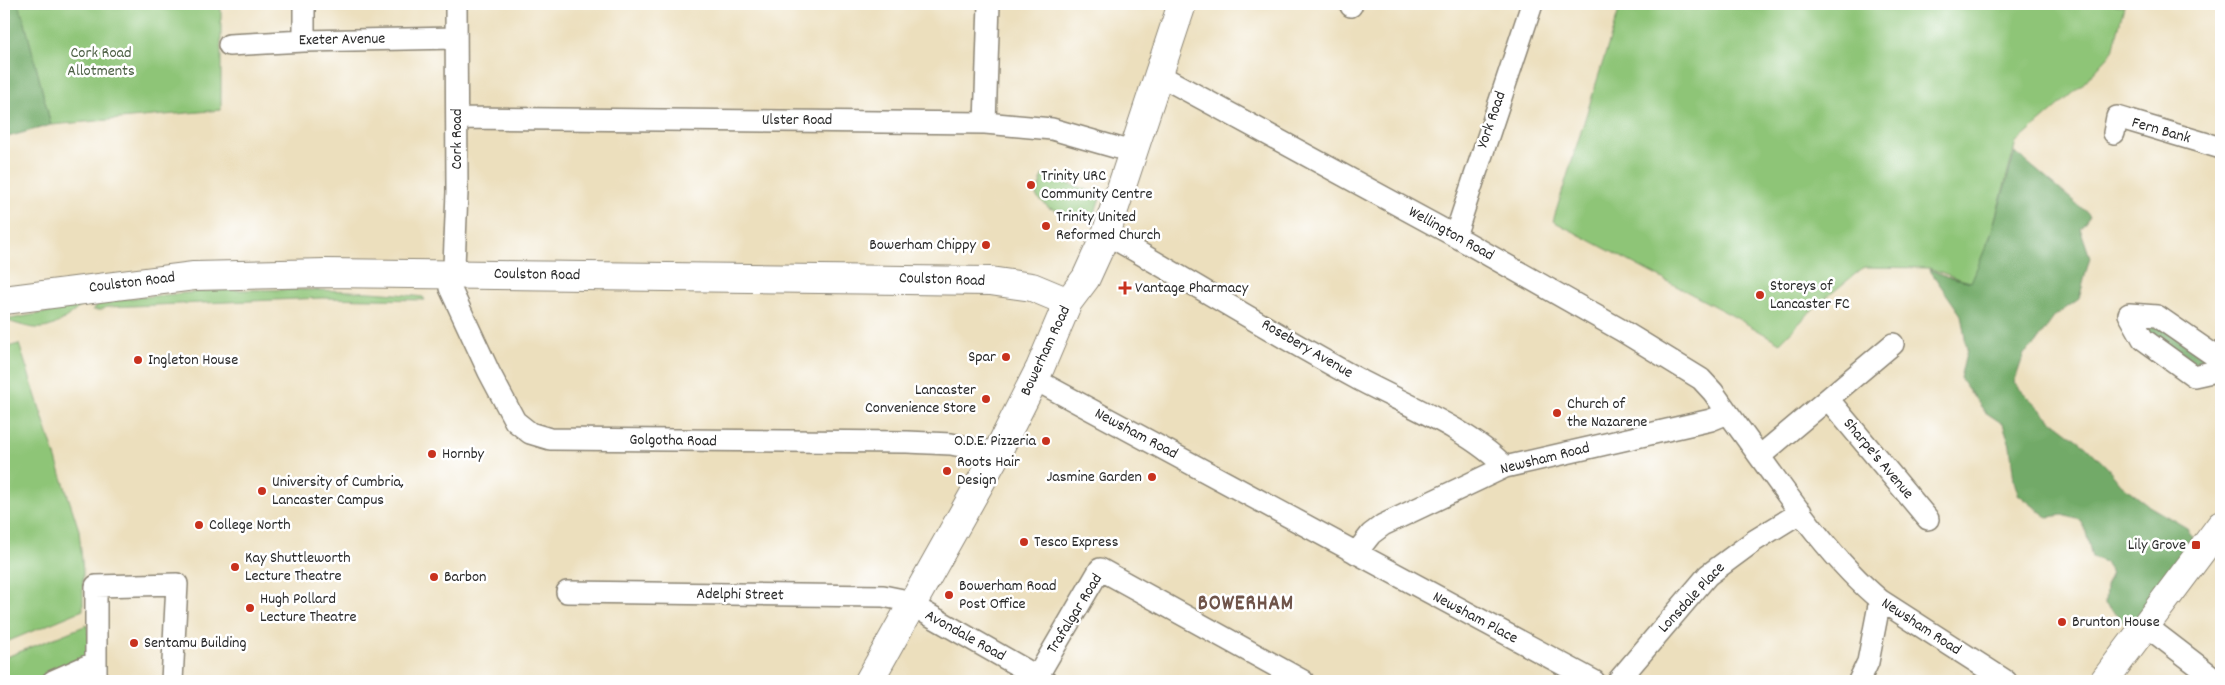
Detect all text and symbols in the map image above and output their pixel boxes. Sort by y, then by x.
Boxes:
street label: Exeter Avenue [299,28,385,52]
park label: Cork Road Allotments [67,42,135,83]
street label: York Road [1472,88,1512,152]
street label: Cork Road [446,108,469,170]
street label: Ulster Road [762,109,832,132]
street label: Fern Bank [2129,112,2193,150]
place label: Trinity URC Community Centre [1041,165,1153,206]
marker: Trinity URC Community Centre [1025,179,1037,191]
street label: Wellington Road [1404,201,1498,267]
place label: Trinity United Reformed Church [1056,206,1161,247]
marker: Trinity United Reformed Church [1040,220,1052,232]
place label: Bowerham Chippy [869,234,977,257]
marker: Bowerham Chippy [980,239,992,251]
street label: Coulston Road [494,263,580,287]
street label: Coulston Road [88,266,176,300]
street label: Coulston Road [898,267,986,293]
place label: Storeys of Lancaster FC [1770,275,1850,316]
place label: Vantage Pharmacy [1135,277,1249,300]
marker: Vantage Pharmacy [1119,282,1131,294]
marker: Storeys of Lancaster FC [1754,289,1766,301]
street label: Bowerham Road [1015,302,1077,400]
street label: Rosebery Avenue [1257,313,1357,385]
place label: Spar [968,346,996,369]
place label: Ingleton House [148,349,238,372]
marker: Spar [1000,351,1012,363]
marker: Ingleton House [132,354,144,366]
place label: Lancaster Convenience Store [865,379,976,420]
marker: Lancaster Convenience Store [980,393,992,405]
place label: Church of the Nazarene [1567,393,1647,434]
street label: Newsham Road [1090,402,1182,466]
marker: Church of the Nazarene [1551,407,1563,419]
street label: Sharpe's Avenue [1837,413,1919,505]
street label: Golgotha Road [629,429,717,453]
place label: O.D.E. Pizzeria [954,430,1036,453]
marker: O.D.E. Pizzeria [1040,435,1052,447]
street label: Newsham Road [1498,437,1592,481]
place label: Hornby [442,443,485,466]
marker: Hornby [426,448,438,460]
place label: Roots Hair Design [957,451,1020,492]
marker: Roots Hair Design [941,465,953,477]
place label: Jasmine Garden [1046,466,1142,489]
place label: University of Cumbria, Lancaster Campus [272,471,404,512]
marker: Jasmine Garden [1146,471,1158,483]
marker: University of Cumbria, Lancaster Campus [256,485,268,497]
place label: College North [209,514,291,537]
marker: College North [193,519,205,531]
place label: Tesco Express [1034,531,1119,554]
place label: Lily Grove [2128,534,2186,557]
marker: Tesco Express [1018,536,1030,548]
marker: Lily Grove [2190,539,2202,551]
place label: Kay Shuttleworth Lecture Theatre [245,547,351,588]
street label: Lonsdale Place [1653,557,1731,639]
marker: Kay Shuttleworth Lecture Theatre [229,561,241,573]
place label: Barbon [444,566,486,589]
street label: Trafalgar Road [1041,569,1109,659]
marker: Barbon [428,571,440,583]
place label: Bowerham Road Post Office [959,575,1056,616]
street label: Adelphi Street [696,583,784,607]
street label: Newsham Place [1428,586,1522,650]
place label: Hugh Pollard Lecture Theatre [260,588,357,629]
marker: Bowerham Road Post Office [943,589,955,601]
district label: BOWERHAM [1198,590,1294,620]
street label: Newsham Road [1876,592,1966,662]
marker: Hugh Pollard Lecture Theatre [244,602,256,614]
street label: Avondale Road [920,604,1010,668]
place label: Brunton House [2072,611,2160,634]
marker: Brunton House [2056,616,2068,628]
place label: Sentamu Building [144,632,247,655]
marker: Sentamu Building [128,637,140,649]

